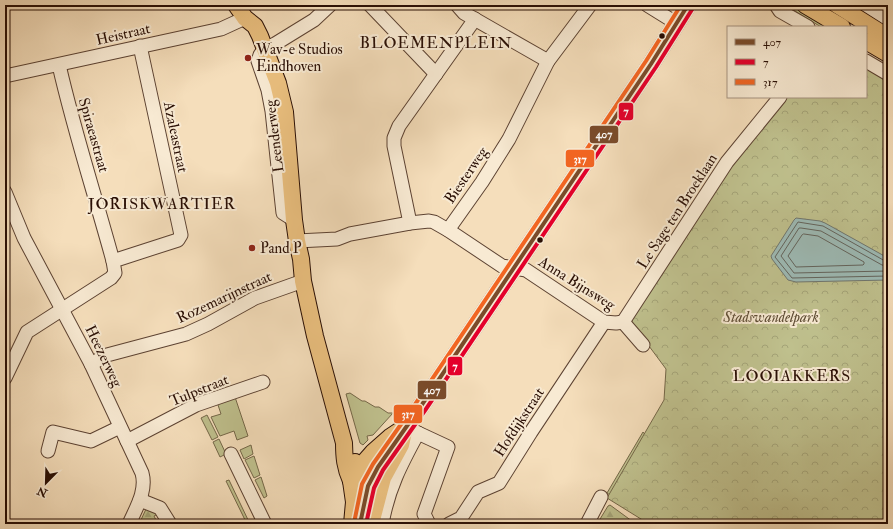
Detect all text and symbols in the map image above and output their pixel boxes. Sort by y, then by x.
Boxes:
street label: Heistraat [94,19,152,50]
legend [727,26,867,98]
unlabelled marker [657,31,667,41]
district label: BLOEMENPLEIN [360,33,512,53]
text: 407 [763,35,782,50]
place label: Wav-e Studios Eindhoven [255,40,343,76]
marker: Wav-e Studios Eindhoven [243,53,253,63]
text: 7 [763,55,769,70]
text: 317 [763,75,778,90]
street label: Spiraeastraat [73,96,113,175]
street label: Leenderweg [261,98,288,173]
street label: Azaleastraat [159,99,192,174]
line badge: 7 [618,102,634,121]
text: 7 [623,105,629,118]
line badge: 407 [589,125,619,144]
text: 407 [595,128,613,142]
street label: Biesterweg [440,143,493,207]
line badge: 317 [565,149,595,168]
street label: Le Sage ten Broeklaan [633,150,722,272]
text: 317 [573,153,588,166]
district label: JORISKWARTIER [87,194,236,215]
unlabelled marker [535,235,545,245]
place label: Pand P [260,239,302,258]
marker: Pand P [247,243,257,253]
street label: Anna Bijnsweg [534,252,619,315]
street label: Rozemarijnstraat [174,267,275,328]
park label: Stadswandelpark [722,308,819,327]
street label: Heezerweg [80,322,127,391]
line badge: 7 [447,356,463,376]
text: 7 [452,360,458,373]
district label: LOOIAKKERS [733,366,851,386]
street label: Tulpstraat [167,370,232,412]
line badge: 407 [417,380,447,400]
text: 407 [423,384,441,398]
street label: Hofdijkstraat [490,384,549,460]
line badge: 317 [393,404,423,424]
text: 317 [401,408,416,421]
north arrow [26,463,66,503]
text: N [34,483,50,500]

